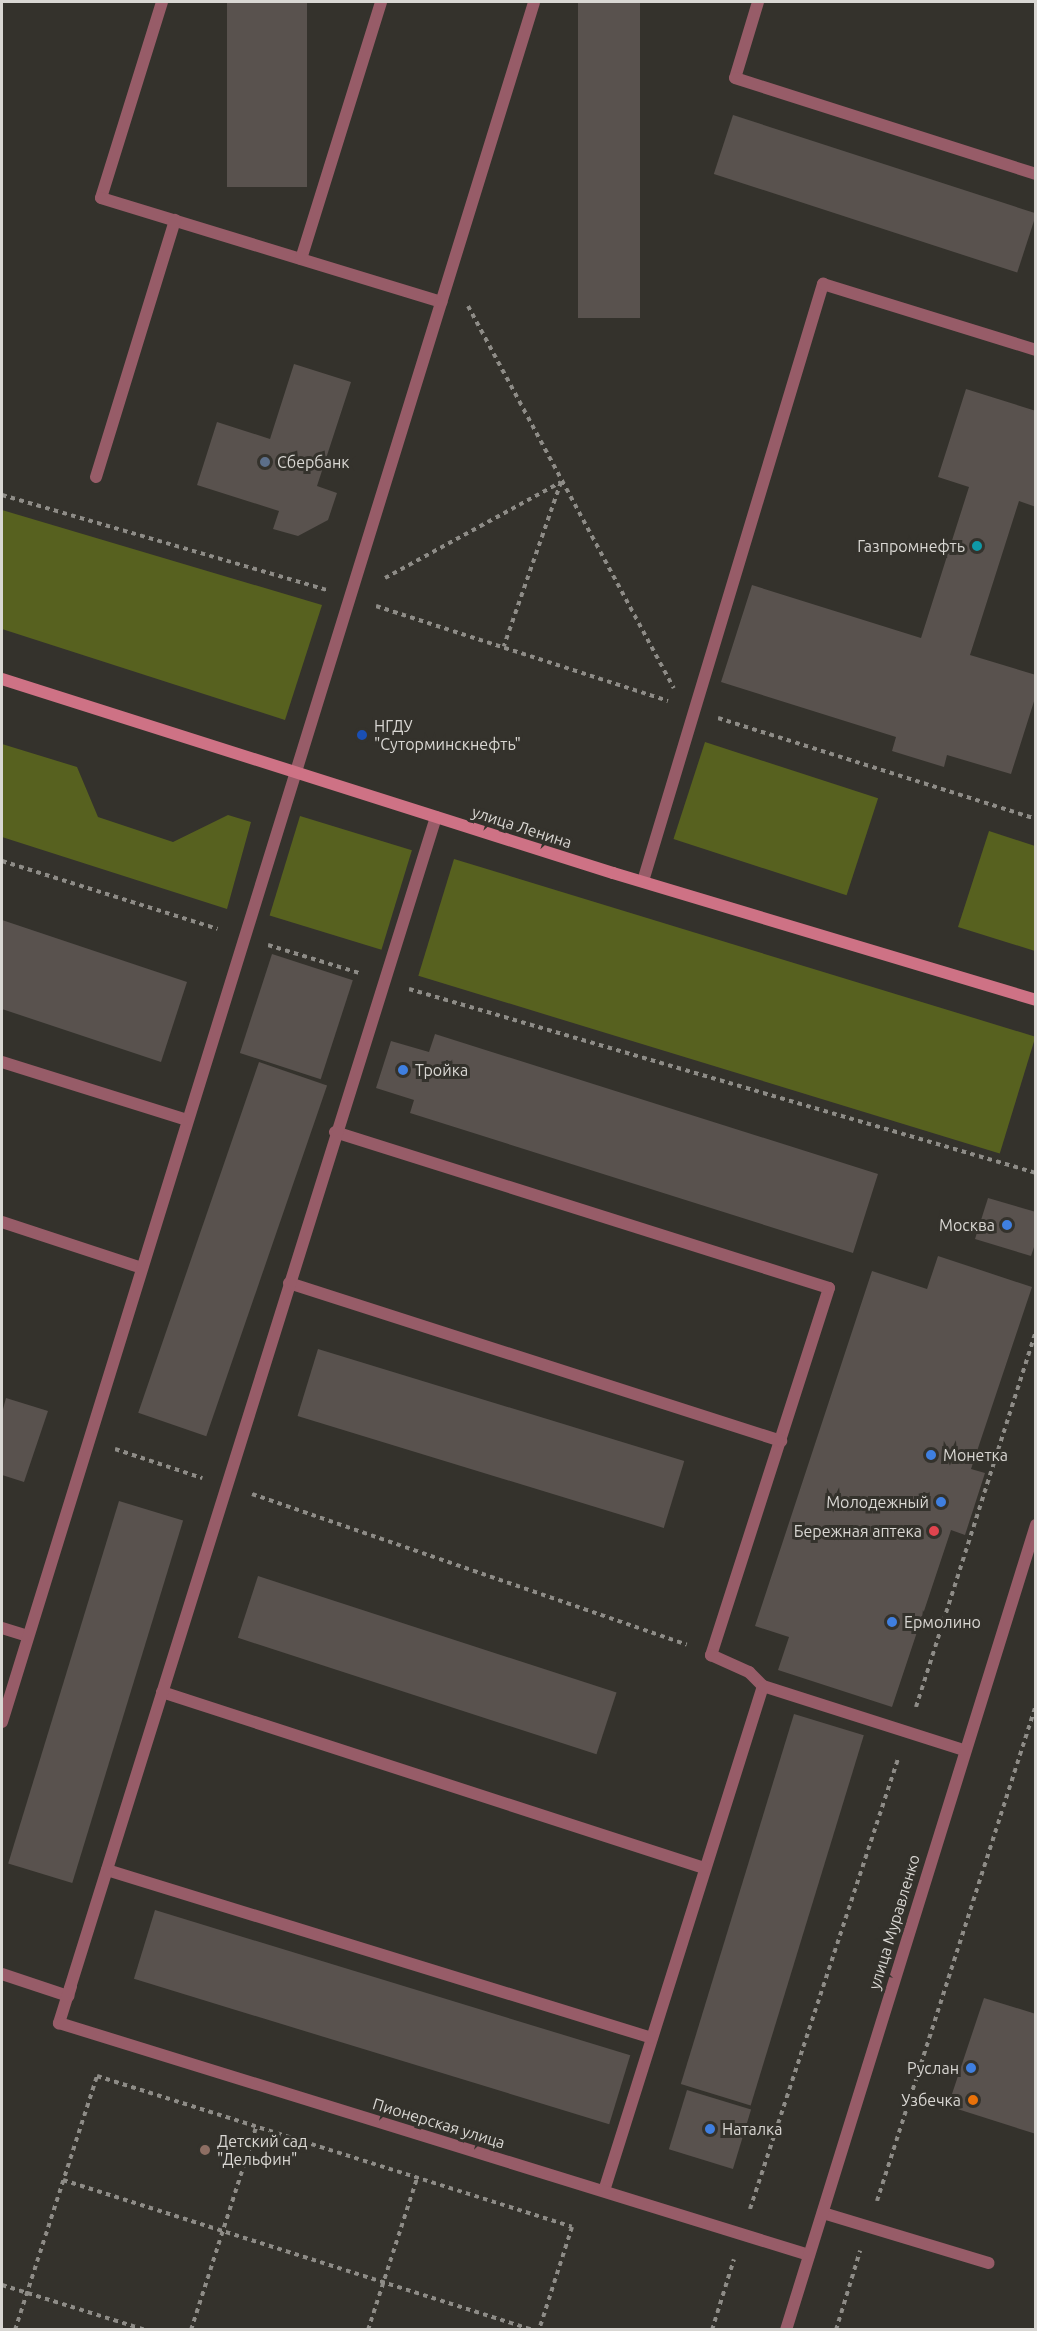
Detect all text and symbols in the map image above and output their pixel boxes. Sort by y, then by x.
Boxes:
place label: Сбербанк [277,452,350,472]
marker: Сбербанк [258,455,272,469]
place label: Газпромнефть [857,536,965,556]
marker: Газпромнефть [970,539,984,553]
place label: НГДУ "Суторминскнефть" [374,716,521,754]
marker: НГДУ "Суторминскнефть" [355,728,369,742]
street label: улица Ленина [470,802,574,852]
place label: Тройка [415,1060,468,1080]
marker: Тройка [396,1063,410,1077]
place label: Москва [939,1215,995,1235]
marker: Москва [1000,1218,1014,1232]
place label: Монетка [943,1445,1008,1465]
marker: Монетка [924,1448,938,1462]
place label: Молодежный [826,1492,929,1512]
marker: Молодежный [934,1495,948,1509]
place label: Бережная аптека [794,1521,922,1541]
marker: Бережная аптека [927,1524,941,1538]
place label: Ермолино [904,1612,981,1632]
marker: Ермолино [885,1615,899,1629]
street label: улица Муравленко [864,1852,924,1992]
place label: Руслан [907,2058,959,2078]
marker: Руслан [964,2061,978,2075]
place label: Узбечка [901,2090,961,2110]
marker: Узбечка [966,2093,980,2107]
street label: Пионерская улица [371,2094,507,2152]
place label: Наталка [722,2119,783,2139]
marker: Наталка [703,2122,717,2136]
place label: Детский сад "Дельфин" [217,2131,307,2169]
marker: Детский сад "Дельфин" [198,2143,212,2157]

